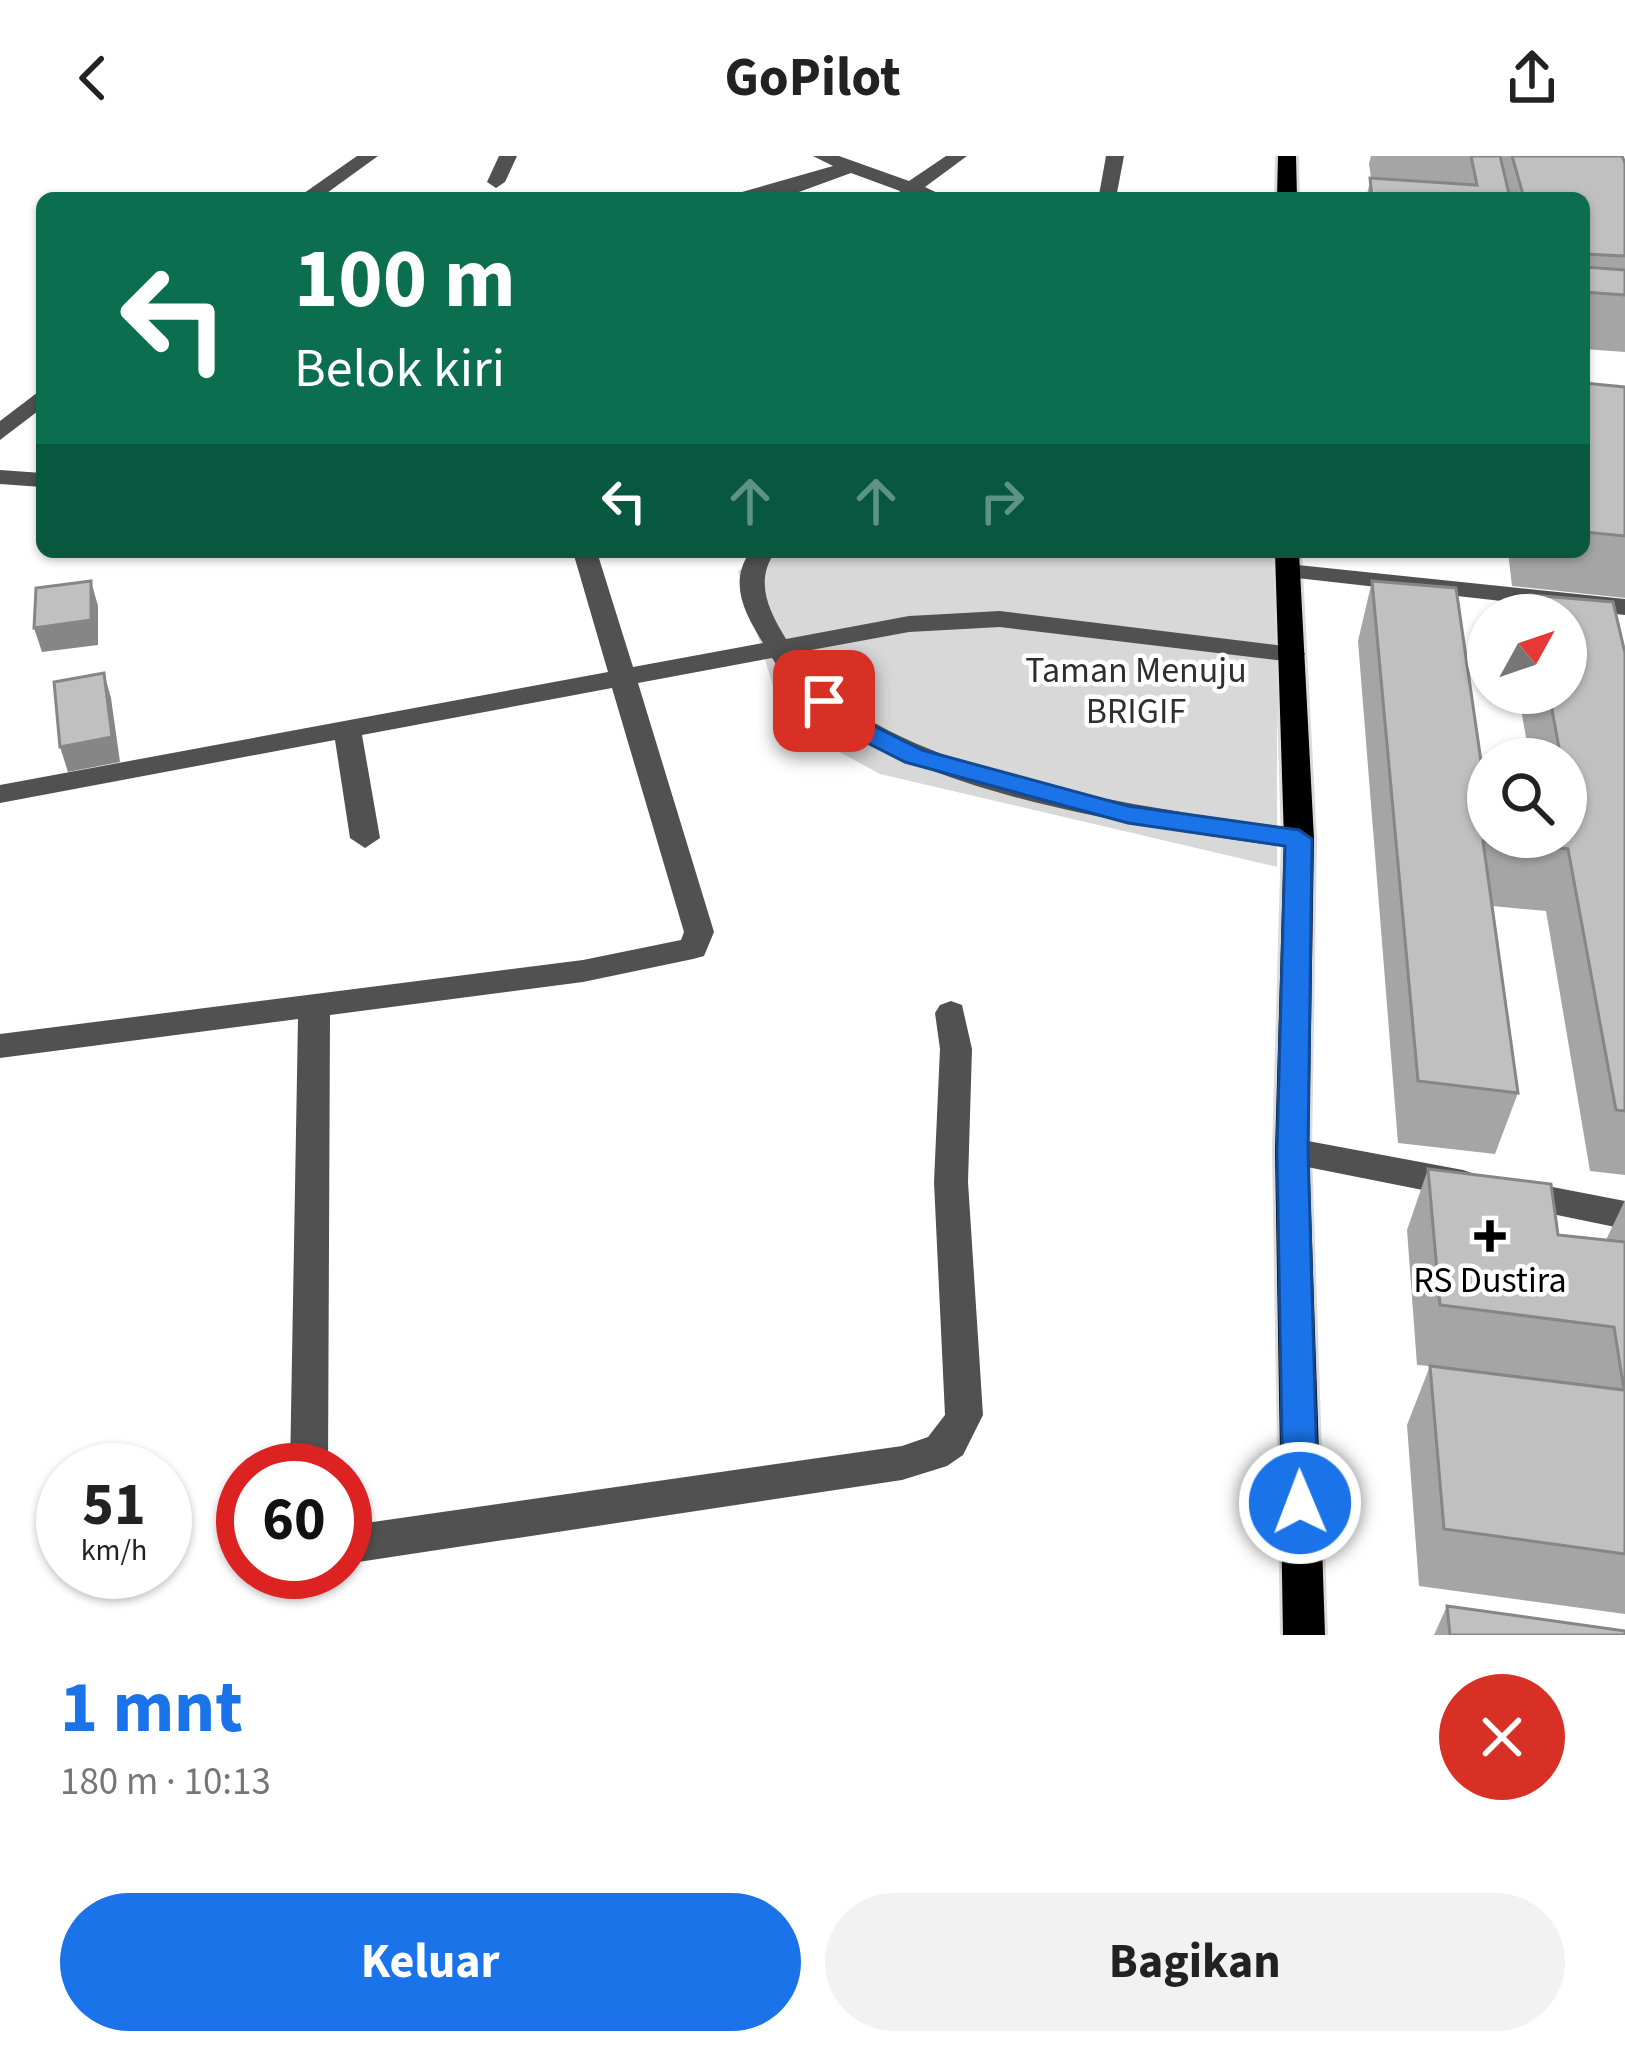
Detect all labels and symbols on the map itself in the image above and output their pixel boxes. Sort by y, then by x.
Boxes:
north arrow [1467,594,1587,714]
park label: Taman Menuju BRIGIF [1025,645,1247,737]
pin [773,650,875,752]
marker: RS Dustira [1474,1220,1506,1252]
place label: RS Dustira [1413,1255,1567,1306]
position arrow [1237,1440,1363,1566]
speed limit sign: 60 [216,1443,372,1599]

